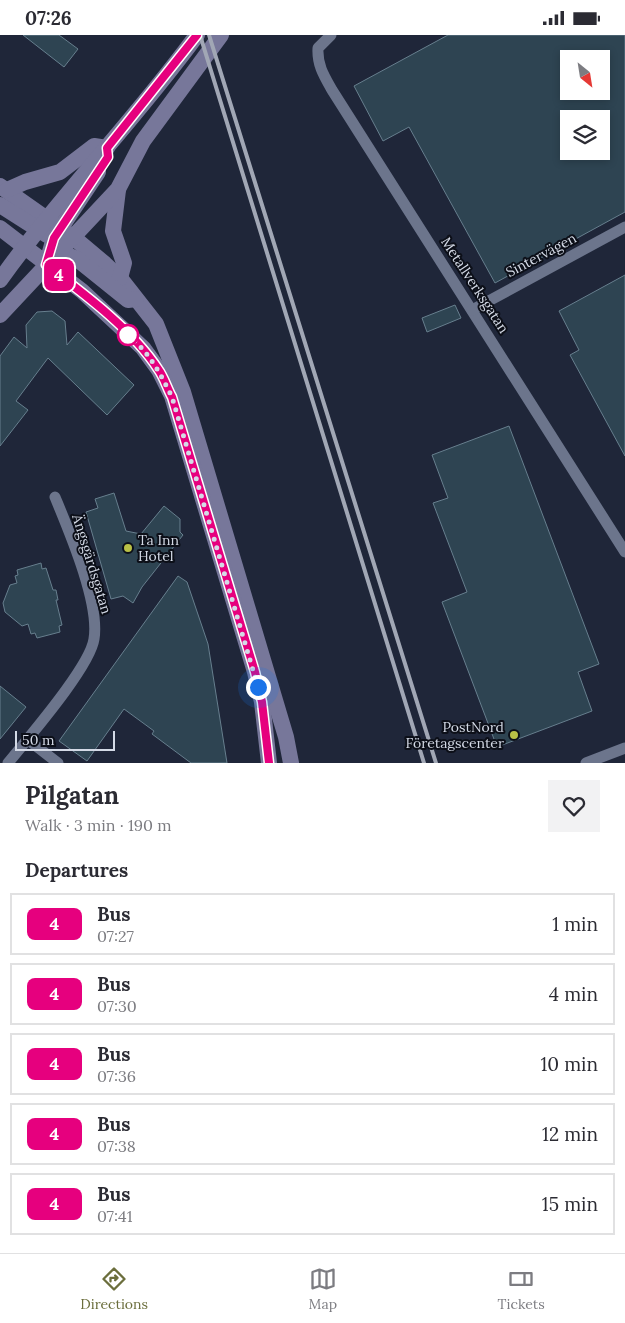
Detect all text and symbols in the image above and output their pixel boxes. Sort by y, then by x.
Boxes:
text: 07:26 [25,6,72,30]
north arrow [560,50,610,100]
map controls [560,50,610,160]
button: layers [560,110,610,160]
street label: Sintervägen [503,229,580,281]
street label: Metallverksgatan [437,234,513,337]
line badge: 4 [43,259,75,291]
text: 4 [54,263,64,286]
unlabelled marker [117,324,139,346]
street label: Ängsgärdsgatan [68,511,116,616]
place label: Ta Inn Hotel [138,531,180,565]
marker: Ta Inn Hotel [122,542,134,554]
your location [246,675,271,700]
place label: PostNord Företagscenter [406,718,504,752]
scale bar [15,728,115,751]
marker: PostNord Företagscenter [508,729,520,741]
text: 50 m [22,731,55,749]
text: Pilgatan [25,780,119,811]
button: heart [548,780,600,832]
text: Walk · 3 min · 190 m [25,815,171,835]
text: Departures [25,858,128,882]
text: Bus [97,902,130,926]
text: 4 [50,912,59,935]
text: 1 min [552,912,598,936]
text: 07:27 [97,926,134,946]
text: Bus [97,972,130,996]
text: 4 [50,982,59,1005]
text: 4 min [549,982,598,1006]
text: 07:30 [97,996,137,1016]
text: Bus [97,1042,130,1066]
text: 4 [50,1052,59,1075]
text: 10 min [540,1052,598,1076]
text: 07:36 [97,1066,136,1086]
text: Bus [97,1112,130,1136]
text: 4 [50,1122,59,1145]
text: 12 min [542,1122,598,1146]
text: 07:38 [97,1136,136,1156]
text: Bus [97,1182,130,1206]
text: 4 [50,1192,59,1215]
text: 15 min [542,1192,598,1216]
text: 07:41 [97,1206,132,1226]
tab: Directions [80,1265,148,1313]
tab: Map [309,1265,337,1313]
tab: Tickets [498,1265,545,1313]

